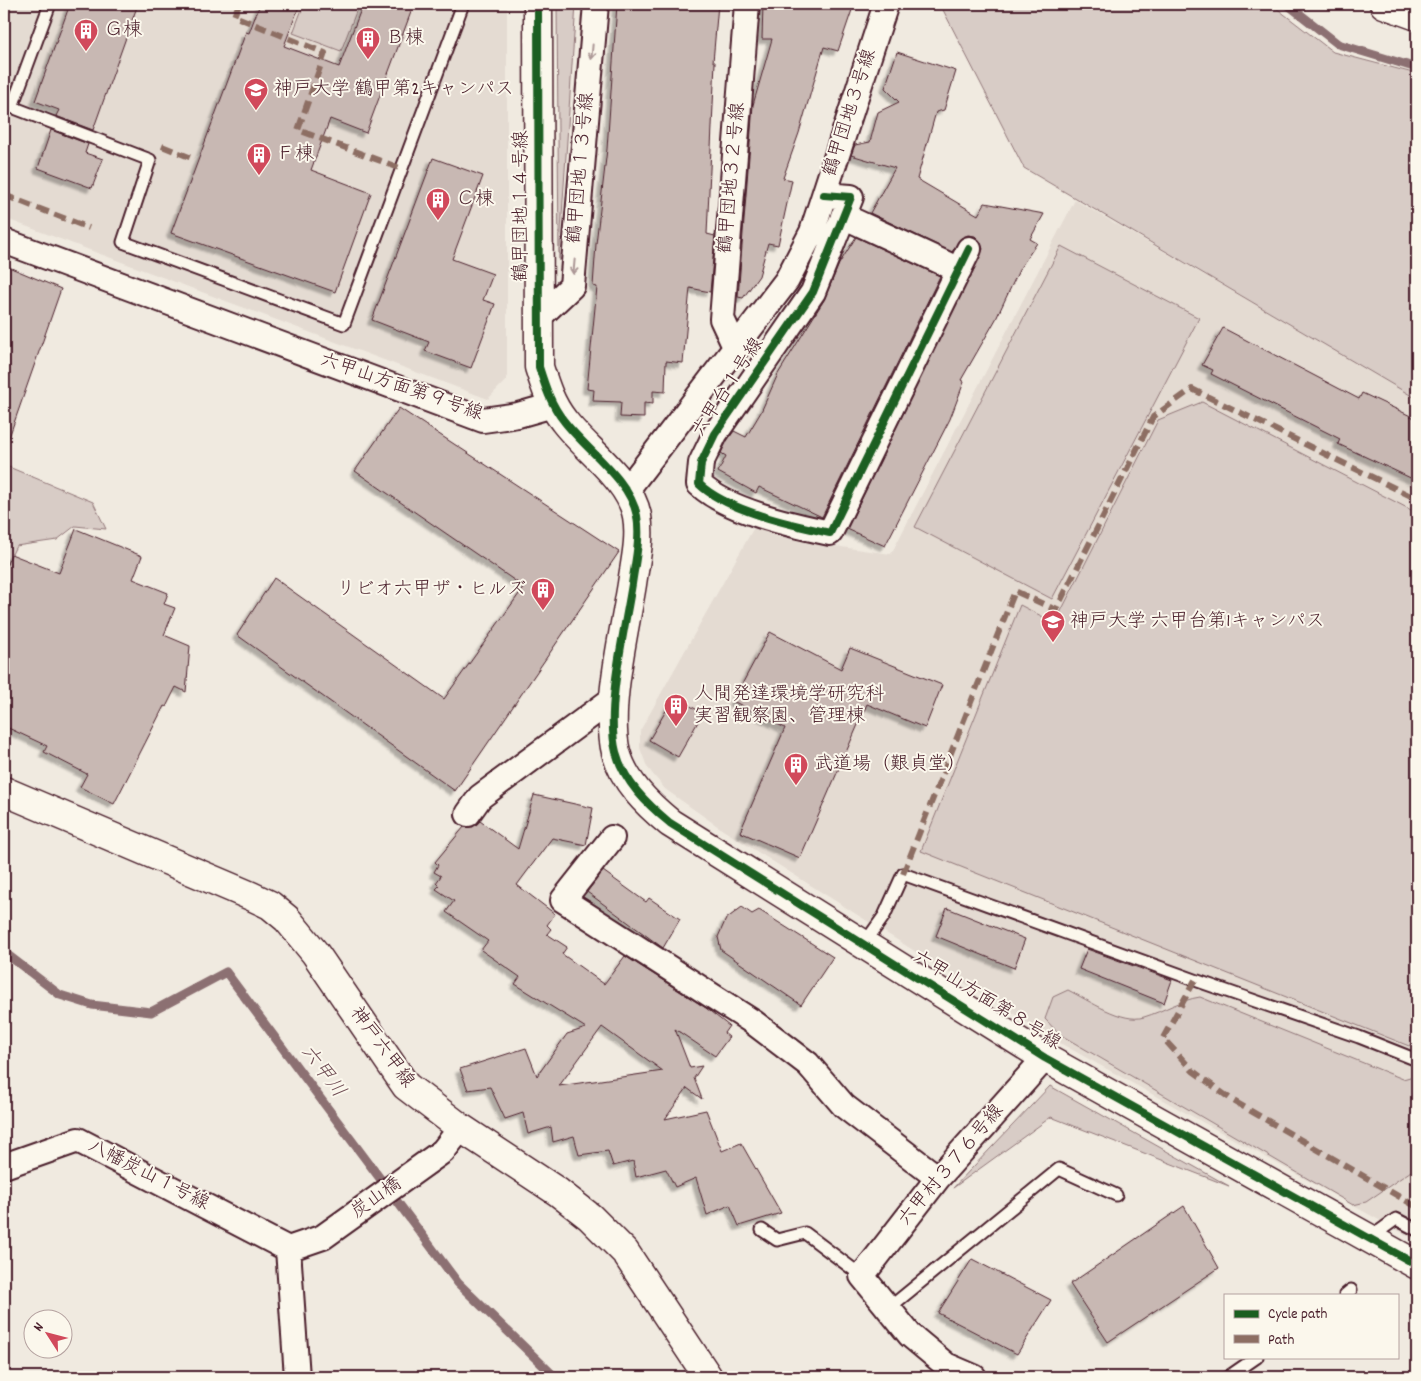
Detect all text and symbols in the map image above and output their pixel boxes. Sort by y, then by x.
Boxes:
building icon: Ｇ棟 [73,18,99,52]
place label: Ｇ棟 [104,18,142,45]
building icon: Ｂ棟 [355,26,381,60]
place label: Ｂ棟 [386,26,424,53]
one-way arrow [587,44,596,60]
street label: 鶴甲団地３号線 [818,46,884,180]
school or university icon: 神戸大学 鶴甲第2キャンパス [243,77,269,111]
place label: 神戸大学 鶴甲第2キャンパス [274,77,514,104]
street label: 鶴甲団地１３号線 [562,91,602,245]
street label: 鶴甲団地３２号線 [713,101,753,255]
street label: 鶴甲団地１４号線 [509,130,536,282]
building icon: Ｆ棟 [246,142,272,176]
place label: Ｆ棟 [276,142,314,169]
building icon: Ｃ棟 [425,187,451,221]
place label: Ｃ棟 [456,187,494,214]
one-way arrow [569,258,578,274]
street label: 六甲台１号線 [687,333,771,443]
street label: 六甲山方面第９号線 [316,347,486,429]
place label: リビオ六甲ザ・ヒルズ [336,577,526,604]
building icon: リビオ六甲ザ・ヒルズ [530,577,556,611]
school or university icon: 神戸大学 六甲台第1キャンパス [1040,609,1066,643]
place label: 神戸大学 六甲台第1キャンパス [1070,609,1325,636]
place label: 人間発達環境学研究科 実習観察園、管理棟 [694,682,884,731]
building icon: 人間発達環境学研究科 実習観察園、管理棟 [663,693,689,727]
building icon: 武道場（艱貞堂） [783,752,809,786]
place label: 武道場（艱貞堂） [814,752,966,779]
street label: 六甲山方面第８号線 [906,944,1066,1058]
street label: 神戸六甲線 [342,1002,420,1094]
water label: 六甲川 [293,1040,351,1104]
street label: 六甲村３７６号線 [893,1099,1011,1233]
street label: 八幡炭山１号線 [83,1134,213,1218]
street label: 炭山橋 [346,1172,408,1226]
legend [1224,1294,1398,1358]
text: Cycle path [1268,1304,1328,1326]
north arrow [22,1308,72,1358]
text: N [29,1319,49,1336]
text: Path [1268,1330,1294,1352]

